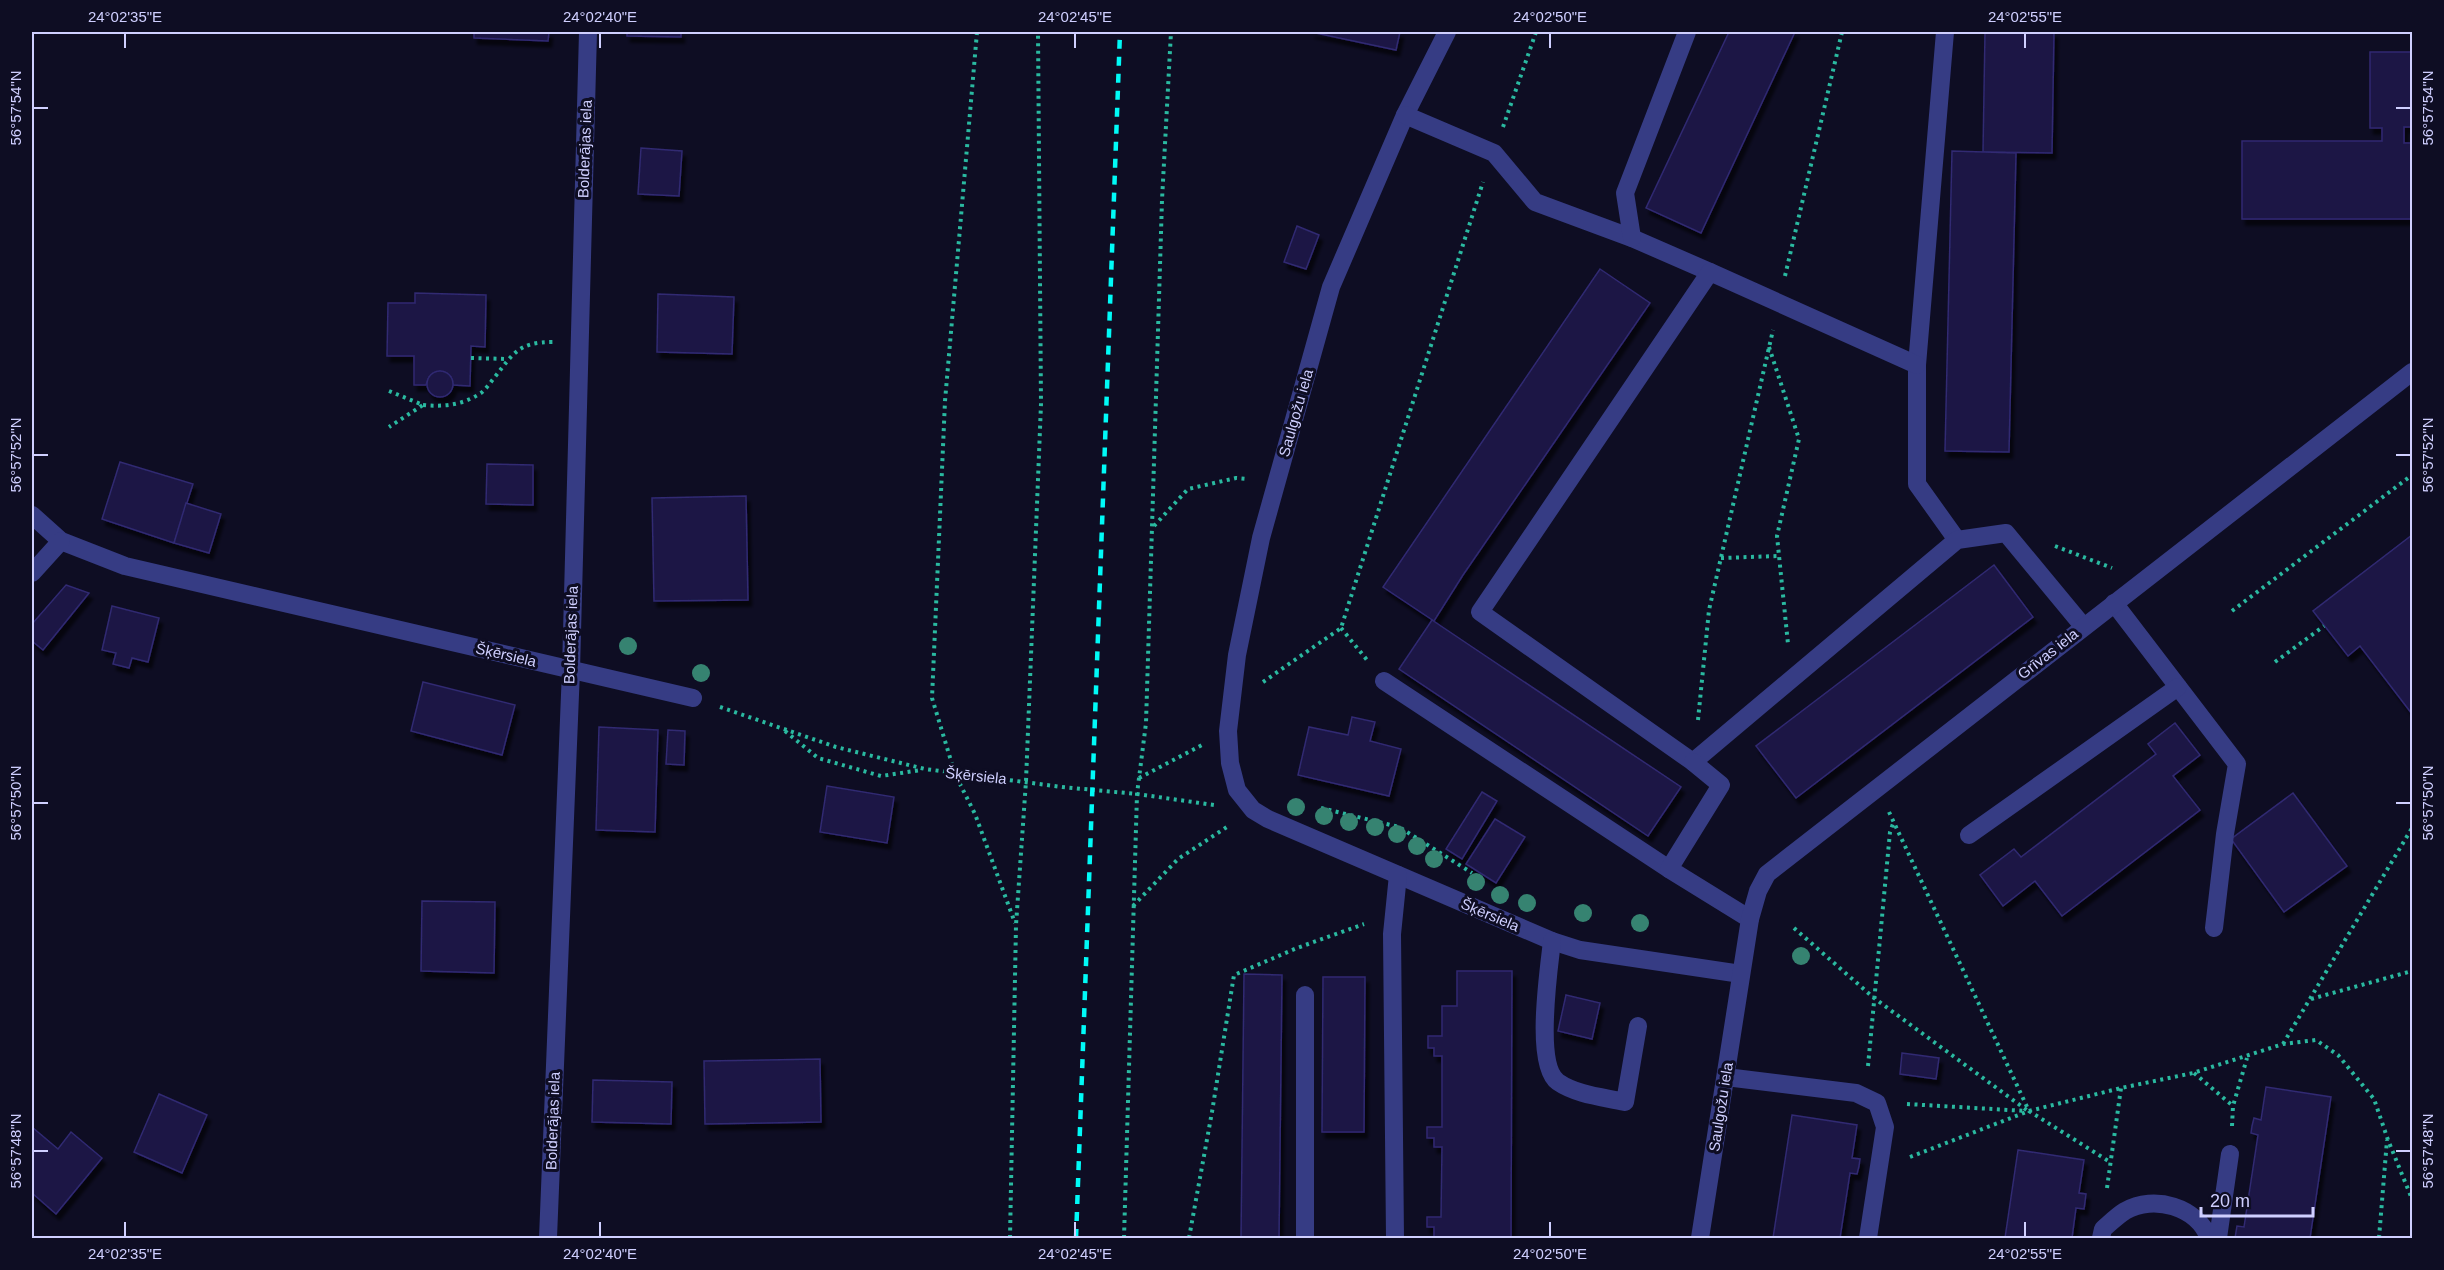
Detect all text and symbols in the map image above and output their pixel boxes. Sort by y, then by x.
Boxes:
text: 24°02'35"E [88,8,162,25]
text: 24°02'40"E [563,8,637,25]
text: 24°02'45"E [1038,8,1112,25]
text: 24°02'50"E [1513,8,1587,25]
text: 24°02'55"E [1988,8,2062,25]
text: 56°57'54"N [7,70,24,146]
text: 56°57'54"N [2419,70,2436,146]
street label: Bolderājas iela [574,99,595,198]
street label: Saulgožu iela [1275,367,1316,458]
text: 56°57'52"N [7,417,24,493]
text: 56°57'52"N [2419,417,2436,493]
street label: Bolderājas iela [560,585,581,684]
street label: Grīvas iela [2014,624,2082,682]
street label: Šķērsiela [474,639,539,670]
street label: Šķērsiela [944,764,1008,787]
text: 56°57'50"N [7,765,24,841]
text: 56°57'50"N [2419,765,2436,841]
street label: Šķērsiela [1458,895,1523,935]
street label: Saulgožu iela [1705,1060,1736,1153]
street label: Bolderājas iela [542,1071,563,1170]
text: 56°57'48"N [7,1113,24,1189]
text: 56°57'48"N [2419,1113,2436,1189]
scale bar [2201,1180,2314,1218]
text: 20 m [2210,1191,2250,1211]
text: 24°02'35"E [88,1245,162,1262]
text: 24°02'40"E [563,1245,637,1262]
text: 24°02'45"E [1038,1245,1112,1262]
text: 24°02'50"E [1513,1245,1587,1262]
text: 24°02'55"E [1988,1245,2062,1262]

